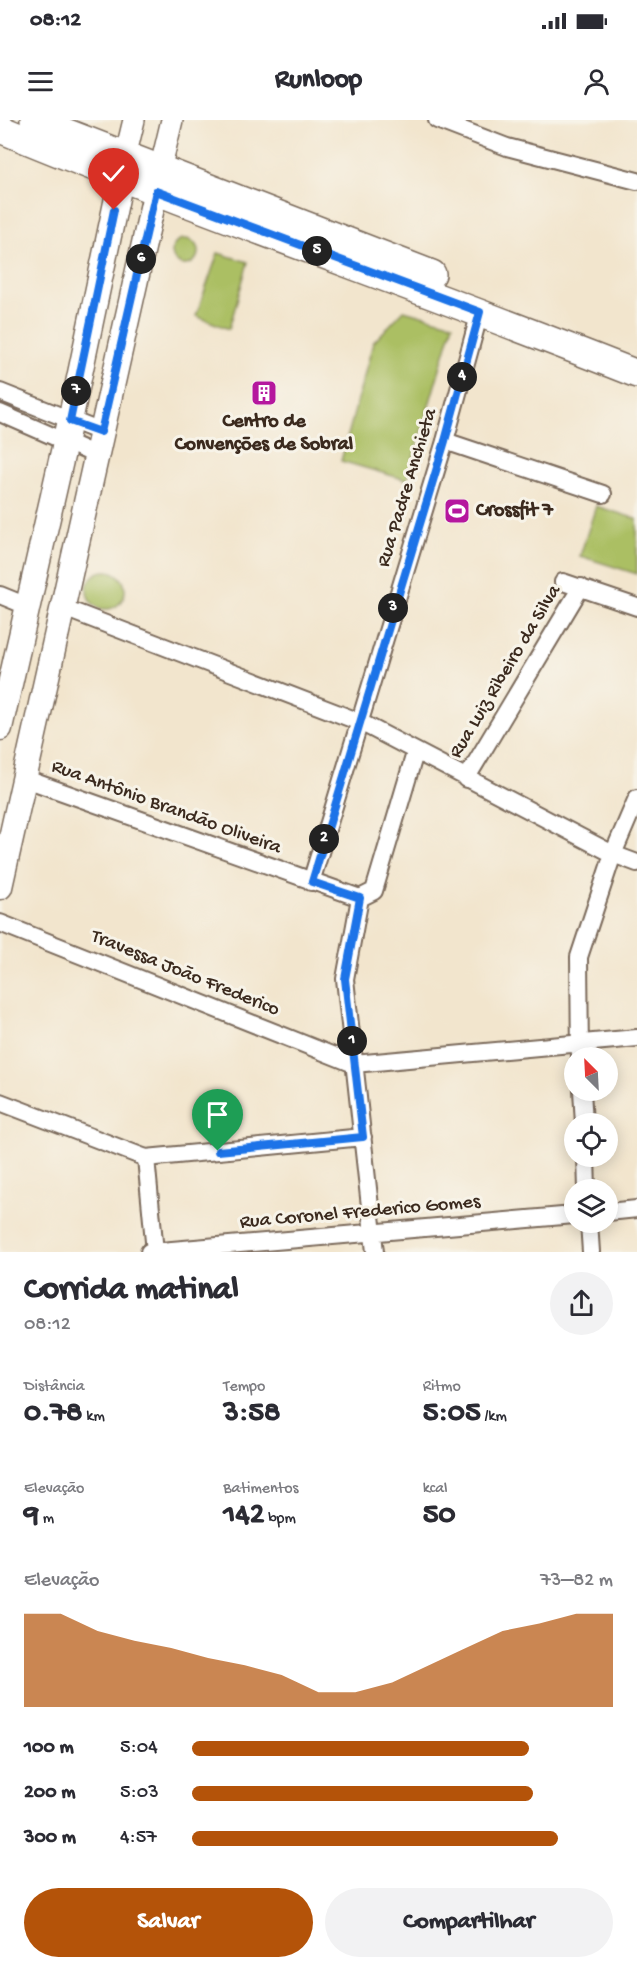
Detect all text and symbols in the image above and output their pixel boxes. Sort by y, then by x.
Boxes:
text: 08:12 [30,8,81,34]
icon: menu [24,65,57,98]
text: Runloop [275,65,362,97]
icon: person [580,65,613,98]
pin [88,148,139,210]
icon: check [97,157,130,190]
pin: 5 [302,236,332,266]
text: 5 [313,241,321,260]
pin: 6 [126,244,156,274]
text: 6 [137,249,145,268]
pin: 4 [447,362,477,392]
text: 4 [458,367,466,386]
pin: 7 [61,376,91,406]
building icon: Centro de Convenções de Sobral [249,378,279,408]
text: 7 [72,381,80,400]
street label: Rua Padre Anchieta [373,405,443,570]
place label: Centro de Convenções de Sobral [174,411,354,457]
sports icon: Crossfit 7 [442,496,472,526]
place label: Crossfit 7 [475,499,554,523]
street label: Rua Luiz Ribeiro da Silva [445,580,567,763]
pin: 3 [378,593,408,623]
text: 3 [389,598,397,617]
street label: Rua Antônio Brandão Oliveira [48,756,285,861]
pin: 2 [309,824,339,854]
text: 2 [320,829,328,848]
street label: Travessa João Frederico [87,925,283,1022]
pin: 1 [337,1026,367,1056]
text: 1 [349,1031,355,1050]
north arrow [564,1047,618,1101]
map controls [564,1047,618,1233]
pin [192,1089,243,1151]
icon: arrive [201,1098,234,1131]
button: locate [564,1113,618,1167]
button: layers [564,1179,618,1233]
street label: Rua Coronel Frederico Gomes [239,1191,482,1235]
text: Corrida matinal [24,1272,239,1310]
button: share [550,1272,613,1335]
text: 08:12 [24,1314,70,1337]
text: Distância [24,1378,85,1397]
text: Tempo [223,1378,265,1397]
text: Ritmo [423,1378,461,1397]
text: 0.78 [24,1397,83,1432]
text: 3:58 [223,1397,281,1432]
text: 5:05 [423,1397,481,1432]
text: km [83,1408,105,1427]
text: /km [481,1408,507,1427]
text: Elevação [24,1480,84,1499]
text: Batimentos [223,1480,298,1499]
text: kcal [423,1480,448,1499]
text: 9 [24,1499,39,1534]
text: 142 [223,1499,264,1534]
text: 50 [423,1499,455,1534]
text: m [39,1510,54,1529]
text: bpm [264,1510,296,1529]
text: Elevação [24,1570,99,1593]
text: 73–82 m [540,1570,613,1593]
text: 100 m [24,1737,74,1760]
text: 5:04 [120,1737,158,1760]
text: 200 m [24,1782,75,1805]
text: 5:03 [120,1782,159,1805]
text: 300 m [24,1827,76,1850]
text: 4:57 [120,1827,157,1850]
button: Salvar [24,1888,313,1957]
button: Compartilhar [325,1888,613,1957]

